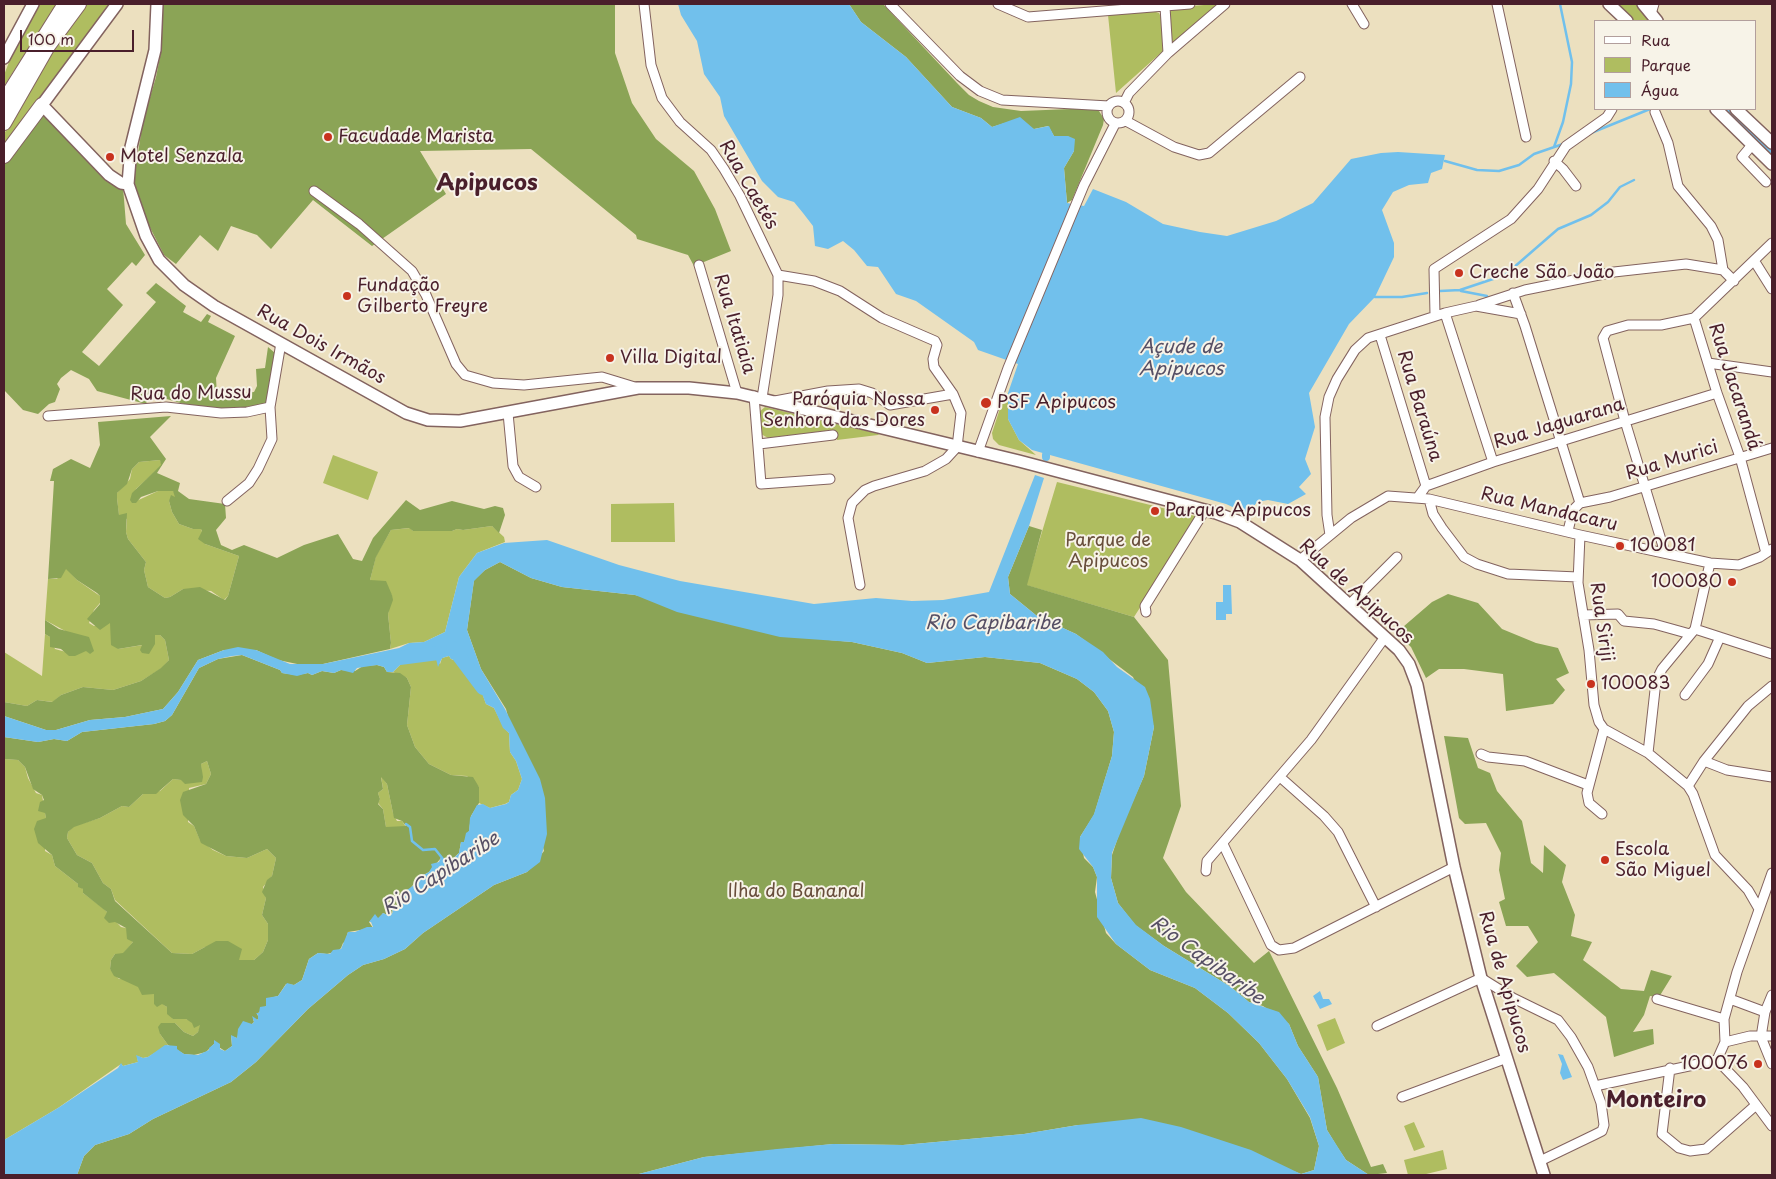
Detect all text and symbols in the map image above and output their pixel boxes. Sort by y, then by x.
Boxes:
scale bar [22,20,136,52]
legend [1594,20,1756,110]
text: 100 m [28,27,74,50]
text: Rua [1641,28,1670,51]
text: Parque [1641,53,1691,76]
text: Água [1641,78,1679,101]
place label: Facudade Marista [338,126,494,148]
marker: Facudade Marista [322,131,334,143]
street label: Rua Caetés [714,137,782,233]
place label: Motel Senzala [120,146,243,168]
marker: Motel Senzala [104,151,116,163]
district label: Apipucos [436,171,538,197]
place label: Creche São João [1469,262,1614,284]
marker: Creche São João [1453,267,1465,279]
street label: Rua Itatiaia [709,271,759,377]
place label: Fundação Gilberto Freyre [357,275,488,318]
marker: Fundação Gilberto Freyre [341,290,353,302]
street label: Rua Dois Irmãos [253,301,389,389]
street label: Rua Jacarandá [1703,321,1765,453]
water label: Açude de Apipucos [1139,337,1223,381]
place label: Villa Digital [620,347,722,369]
street label: Rua Baraúna [1392,348,1446,464]
marker: Villa Digital [604,352,616,364]
street label: Rua do Mussu [130,382,252,406]
place label: Paróquia Nossa Senhora das Dores [763,389,925,432]
place label: PSF Apipucos [997,392,1116,414]
street label: Rua Jaguarana [1491,394,1627,454]
marker: PSF Apipucos [979,396,993,410]
marker: Paróquia Nossa Senhora das Dores [929,404,941,416]
street label: Rua Murici [1623,437,1721,485]
street label: Rua Mandacaru [1478,484,1620,536]
place label: Parque Apipucos [1165,500,1311,522]
marker: Parque Apipucos [1149,505,1161,517]
park label: Parque de Apipucos [1065,530,1151,572]
street label: Rua de Apipucos [1294,535,1418,649]
place label: 100081 [1630,535,1696,557]
marker: 100081 [1614,540,1626,552]
place label: 100080 [1651,571,1722,593]
marker: 100080 [1726,576,1738,588]
street label: Rua Siriji [1585,581,1617,663]
water label: Rio Capibaribe [925,613,1061,635]
place label: 100083 [1601,673,1670,695]
marker: 100083 [1585,678,1597,690]
water label: Rio Capibaribe [378,828,504,920]
place label: Escola São Miguel [1615,839,1711,882]
marker: Escola São Miguel [1599,854,1611,866]
park label: Ilha do Bananal [728,881,864,903]
street label: Rua de Apipucos [1473,909,1535,1055]
water label: Rio Capibaribe [1146,912,1268,1010]
place label: 100076 [1681,1053,1748,1075]
marker: 100076 [1752,1058,1764,1070]
district label: Monteiro [1606,1088,1706,1114]

